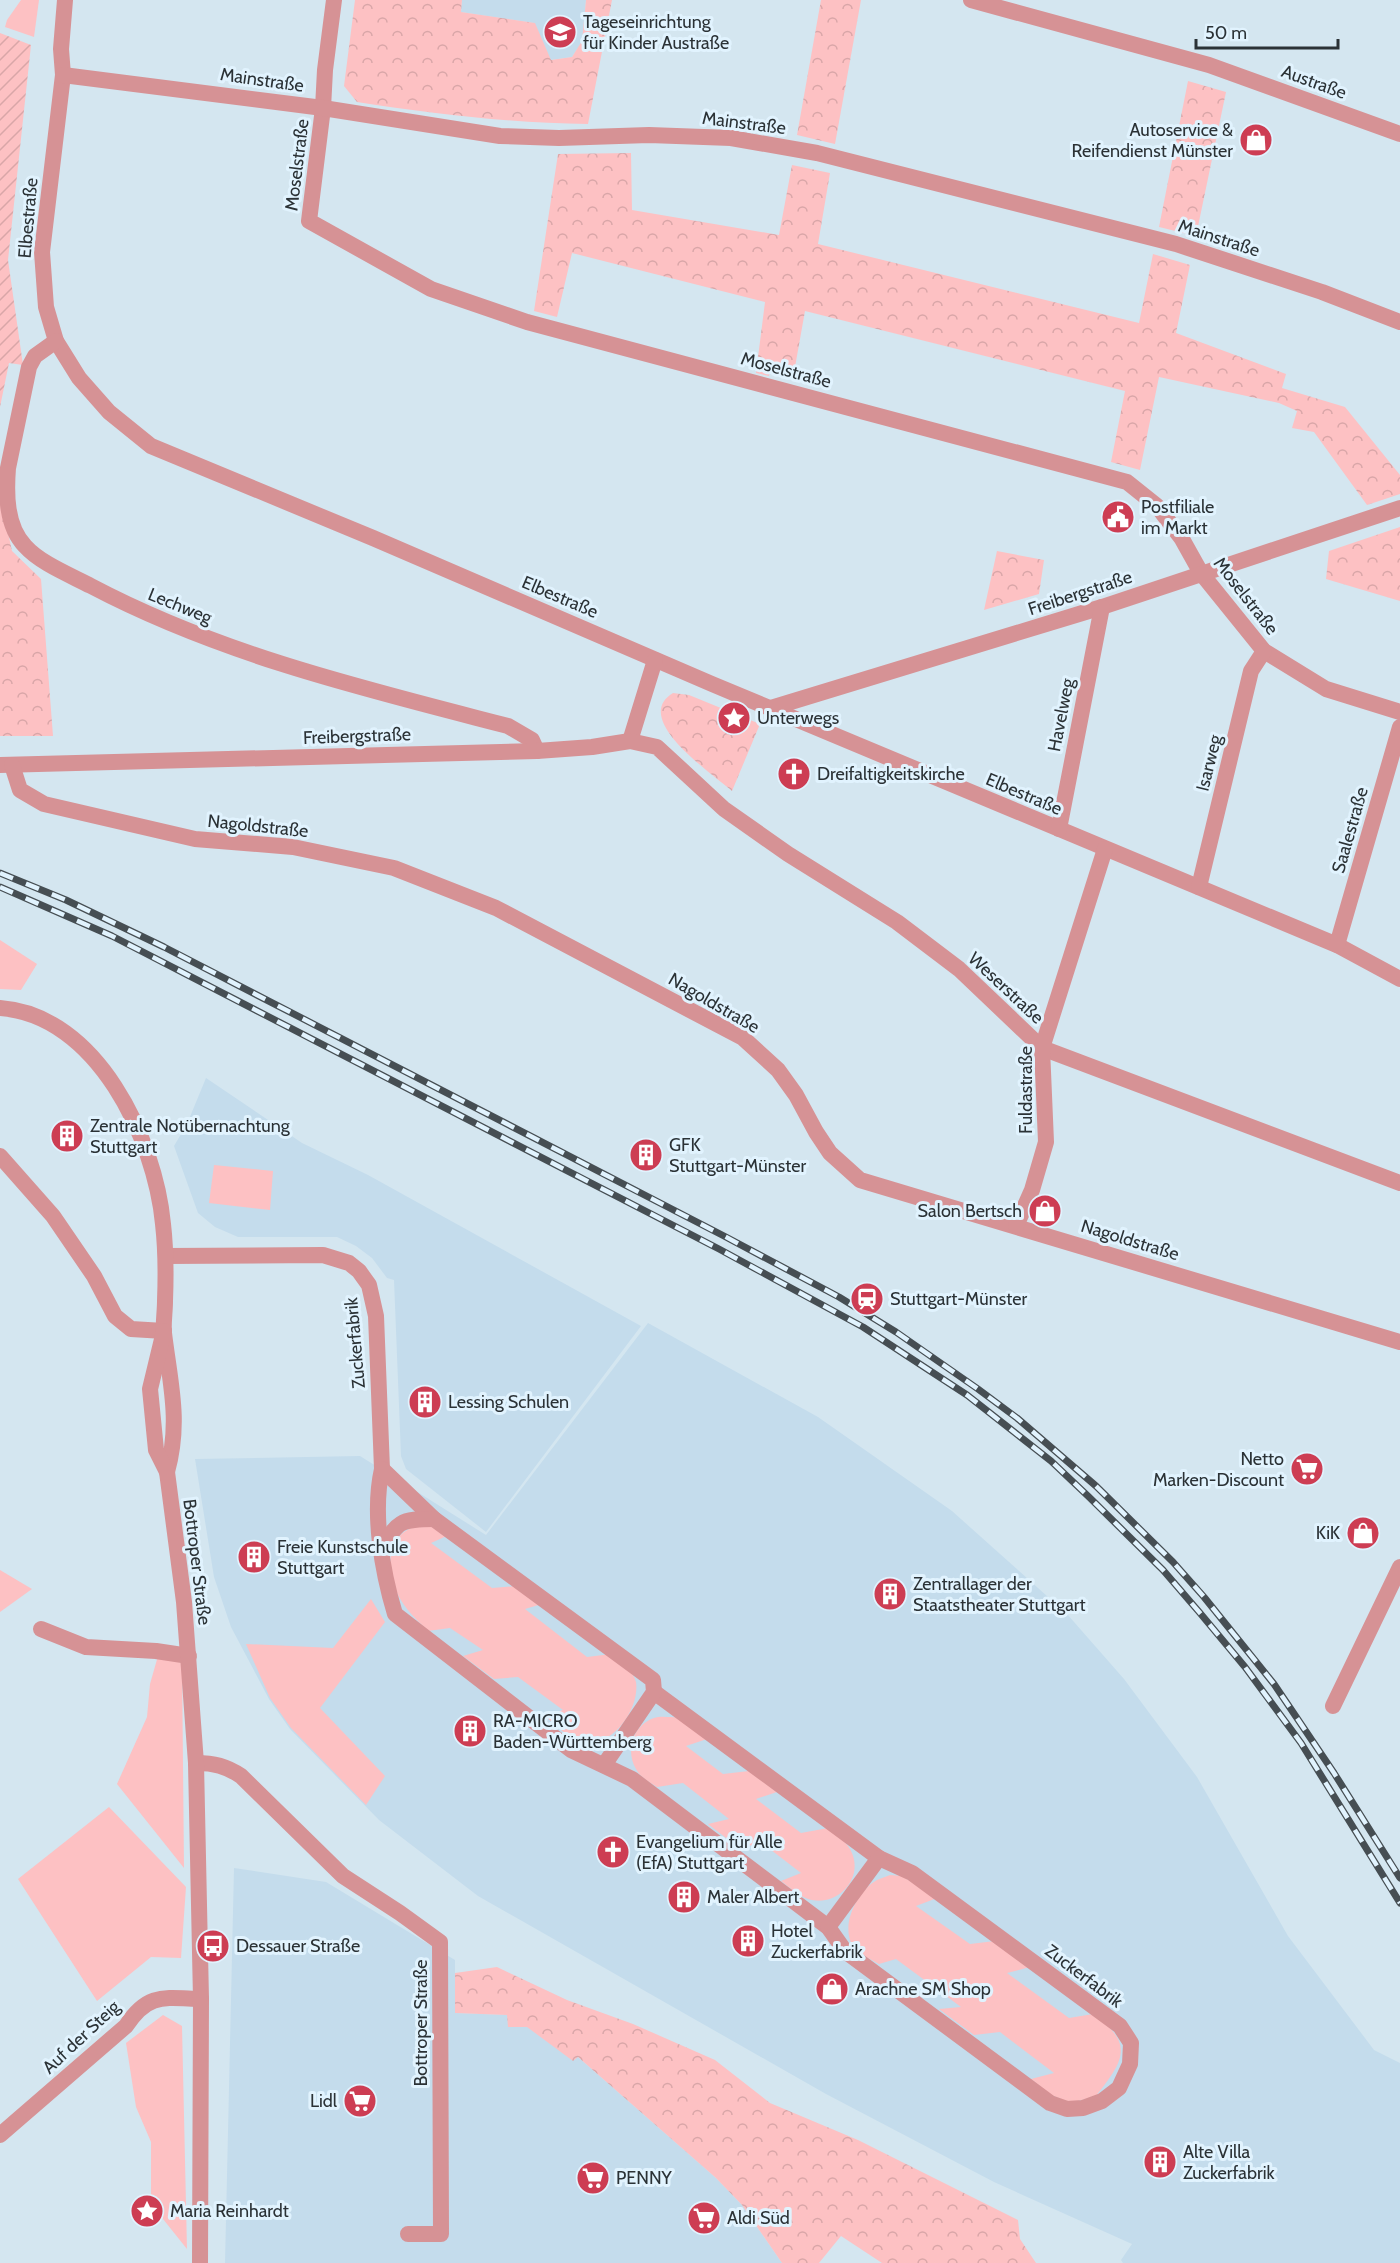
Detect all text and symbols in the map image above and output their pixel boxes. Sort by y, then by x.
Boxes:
place label: Tageseinrichtung für Kinder Austraße [583,11,729,54]
scale bar [1196,12,1338,50]
school or university icon: Tageseinrichtung für Kinder Austraße [542,14,578,50]
text: 50 m [1205,22,1247,44]
street label: Austraße [1279,60,1349,104]
street label: Mainstraße [219,63,305,97]
street label: Mainstraße [701,107,787,139]
street label: Moselstraße [280,118,314,212]
place label: Autoservice & Reifendienst Münster [1072,119,1233,162]
shop icon: Autoservice & Reifendienst Münster [1238,122,1274,158]
street label: Elbestraße [14,177,42,259]
street label: Mainstraße [1176,215,1262,261]
street label: Moselstraße [739,347,833,393]
place label: Postfiliale im Markt [1141,496,1214,539]
public building icon: Postfiliale im Markt [1100,499,1136,535]
street label: Moselstraße [1209,553,1283,639]
street label: Freibergstraße [1025,566,1135,620]
street label: Elbestraße [519,571,601,623]
street label: Lechweg [145,583,216,629]
street label: Havelweg [1043,676,1079,753]
place icon: Unterwegs [716,700,752,736]
place label: Unterwegs [757,707,839,729]
street label: Freibergstraße [303,723,411,749]
street label: Isarweg [1191,732,1227,793]
church icon: Dreifaltigkeitskirche [776,756,812,792]
place label: Dreifaltigkeitskirche [817,763,965,785]
street label: Elbestraße [983,768,1065,820]
street label: Saalestraße [1327,784,1373,876]
street label: Nagoldstraße [206,810,310,842]
street label: Weserstraße [964,948,1048,1028]
street label: Nagoldstraße [665,968,763,1038]
street label: Fuldastraße [1015,1046,1037,1134]
place label: Zentrale Notübernachtung Stuttgart [90,1115,291,1158]
building icon: Zentrale Notübernachtung Stuttgart [49,1118,85,1154]
place label: GFK Stuttgart-Münster [669,1134,806,1177]
building icon: GFK Stuttgart-Münster [628,1137,664,1173]
shop icon: Salon Bertsch [1027,1193,1063,1229]
place label: Salon Bertsch [918,1200,1022,1222]
street label: Nagoldstraße [1078,1215,1182,1265]
station icon: Stuttgart-Münster [849,1281,885,1317]
place label: Stuttgart-Münster [890,1288,1027,1310]
street label: Zuckerfabrik [340,1296,370,1390]
building icon: Lessing Schulen [407,1384,443,1420]
place label: Lessing Schulen [448,1391,569,1413]
place label: Netto Marken-Discount [1153,1448,1284,1491]
supermarket icon: Netto Marken-Discount [1289,1451,1325,1487]
street label: Bottroper Straße [178,1498,216,1626]
shop icon: KiK [1345,1515,1381,1551]
place label: KiK [1316,1522,1341,1544]
place label: Freie Kunstschule Stuttgart [277,1536,408,1579]
building icon: Freie Kunstschule Stuttgart [236,1539,272,1575]
place label: Zentrallager der Staatstheater Stuttgart [913,1573,1086,1616]
building icon: Zentrallager der Staatstheater Stuttgart [872,1576,908,1612]
place label: RA-MICRO Baden-Württemberg [493,1710,653,1753]
building icon: RA-MICRO Baden-Württemberg [452,1713,488,1749]
place label: Evangelium für Alle (EfA) Stuttgart [636,1831,782,1874]
church icon: Evangelium für Alle (EfA) Stuttgart [595,1834,631,1870]
building icon: Maler Albert [666,1879,702,1915]
place label: Maler Albert [707,1886,799,1908]
place label: Hotel Zuckerfabrik [771,1920,863,1963]
building icon: Hotel Zuckerfabrik [730,1923,766,1959]
bus stop icon: Dessauer Straße [195,1928,231,1964]
place label: Dessauer Straße [236,1935,360,1957]
street label: Zuckerfabrik [1041,1940,1128,2013]
street label: Bottroper Straße [410,1959,432,2087]
shop icon: Arachne SM Shop [814,1971,850,2007]
place label: Arachne SM Shop [855,1978,991,2000]
street label: Auf der Steig [38,1995,125,2078]
supermarket icon: Lidl [342,2083,378,2119]
place label: Lidl [310,2090,338,2112]
place label: Alte Villa Zuckerfabrik [1183,2141,1275,2184]
building icon: Alte Villa Zuckerfabrik [1142,2144,1178,2180]
supermarket icon: PENNY [575,2160,611,2196]
place label: PENNY [616,2167,673,2189]
place icon: Maria Reinhardt [129,2193,165,2229]
place label: Maria Reinhardt [170,2200,289,2222]
supermarket icon: Aldi Süd [686,2200,722,2236]
place label: Aldi Süd [727,2207,790,2229]

